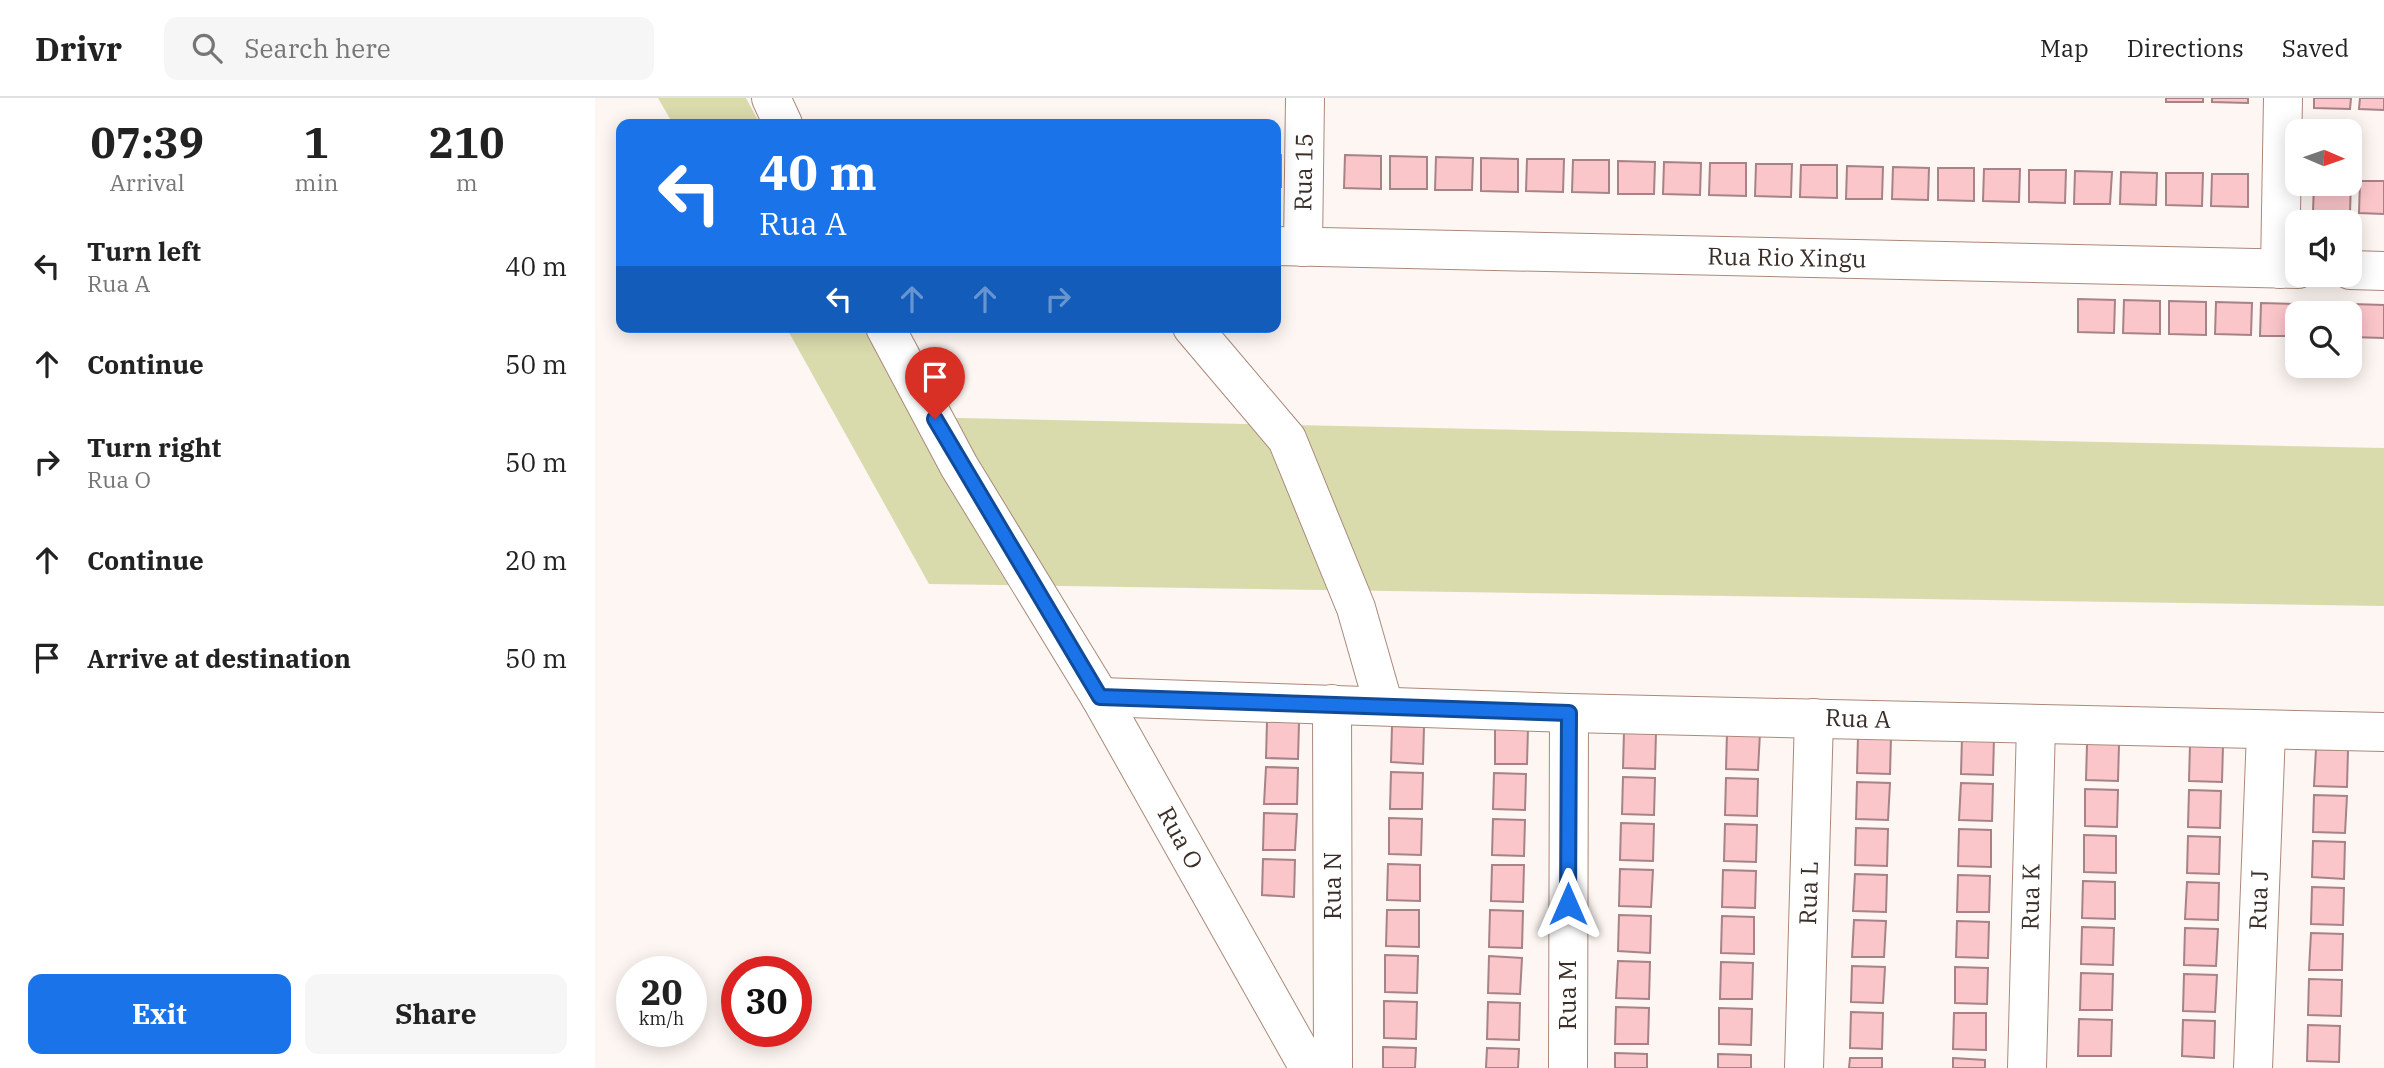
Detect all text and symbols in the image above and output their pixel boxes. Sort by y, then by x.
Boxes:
search box [164,17,654,80]
text: Drivr [35,27,122,70]
icon: search [188,29,226,67]
text: Search here [244,31,391,65]
text: Map [2040,32,2089,64]
text: Directions [2127,32,2244,64]
text: Saved [2282,32,2349,64]
text: 07:39 [90,115,204,170]
text: 1 [304,115,329,170]
text: 210 [429,115,504,170]
north arrow [2285,119,2363,196]
map controls [2285,119,2362,378]
street label: Rua 15 [1286,133,1320,211]
text: 40 m [759,140,877,203]
icon: left [644,147,735,238]
text: Arrival [110,167,185,197]
text: min [295,167,338,197]
text: m [456,167,478,197]
text: Rua A [759,202,847,244]
button: sound [2285,210,2362,287]
text: Turn left [87,234,201,268]
street label: Rua Rio Xingu [1707,240,1867,274]
icon: left [28,247,66,285]
text: 40 m [505,249,567,283]
text: Rua A [87,268,150,298]
icon: left [820,280,858,318]
icon: ahead [893,280,931,318]
icon: ahead [966,280,1004,318]
icon: right [1039,280,1077,318]
button: search [2285,301,2362,378]
icon: ahead [28,345,66,383]
text: Continue [87,347,204,381]
text: 50 m [505,347,567,381]
pin [905,347,965,419]
icon: arrive [916,358,954,396]
text: Turn right [87,430,221,464]
icon: right [28,443,66,481]
text: 50 m [505,445,567,479]
text: Rua O [87,464,151,494]
icon: ahead [28,541,66,579]
text: Continue [87,543,204,577]
text: 20 m [505,543,567,577]
icon: arrive [28,639,66,677]
text: Arrive at destination [87,641,351,675]
text: 50 m [505,641,567,675]
street label: Rua A [1824,701,1892,735]
street label: Rua O [1151,801,1211,874]
street label: Rua N [1316,852,1348,920]
street label: Rua L [1791,861,1825,925]
street label: Rua K [2013,863,2047,931]
position arrow [1531,867,1605,941]
street label: Rua J [2241,869,2275,931]
speed limit sign: 30 [721,956,812,1047]
street label: Rua M [1551,960,1583,1030]
text: 20 [640,969,683,1015]
button: Exit [28,974,291,1054]
button: Share [305,974,567,1054]
text: km/h [639,1007,684,1030]

